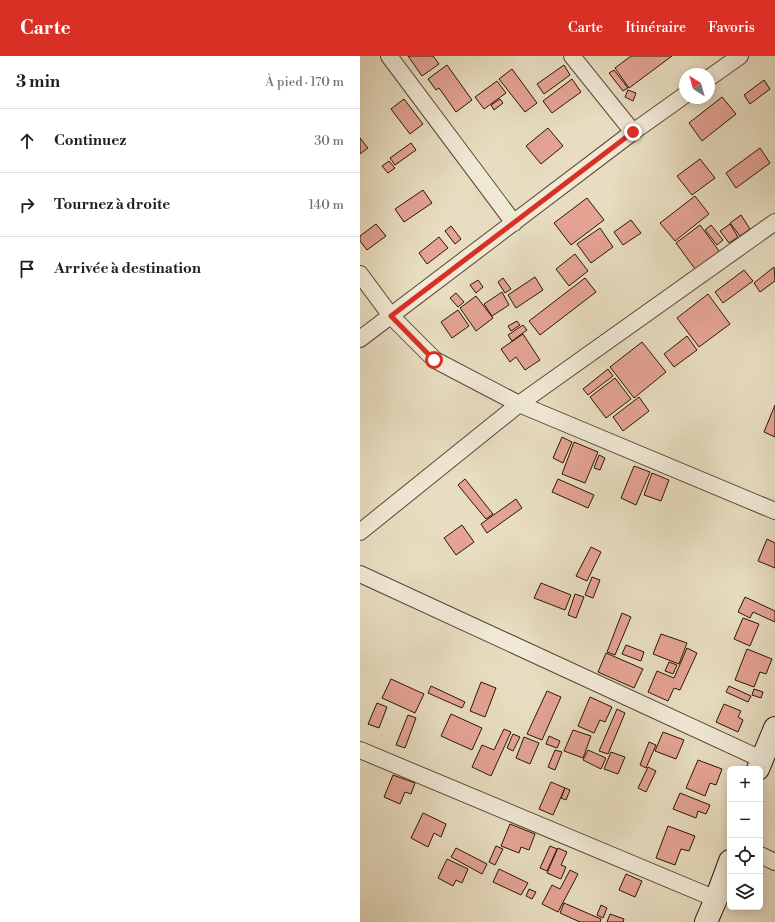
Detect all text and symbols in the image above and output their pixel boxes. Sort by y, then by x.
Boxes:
text: Carte [20,16,71,40]
text: Carte [568,19,603,37]
text: Itinéraire [625,19,686,37]
text: Favoris [708,19,755,37]
north arrow [679,68,715,104]
text: 3 min [16,71,60,93]
text: À pied · 170 m [265,74,344,90]
route end [624,123,642,141]
icon: ahead [16,130,38,152]
text: Continuez [54,131,126,150]
text: 30 m [314,133,344,149]
icon: right [16,194,38,216]
text: Tournez à droite [54,195,170,214]
text: 140 m [308,197,344,213]
icon: arrive [16,258,38,280]
text: Arrivée à destination [54,259,201,278]
route start [425,351,443,369]
map controls [727,766,763,910]
button: + [727,766,763,802]
button: − [727,802,763,838]
button: locate [727,838,763,874]
button: layers [727,874,763,910]

